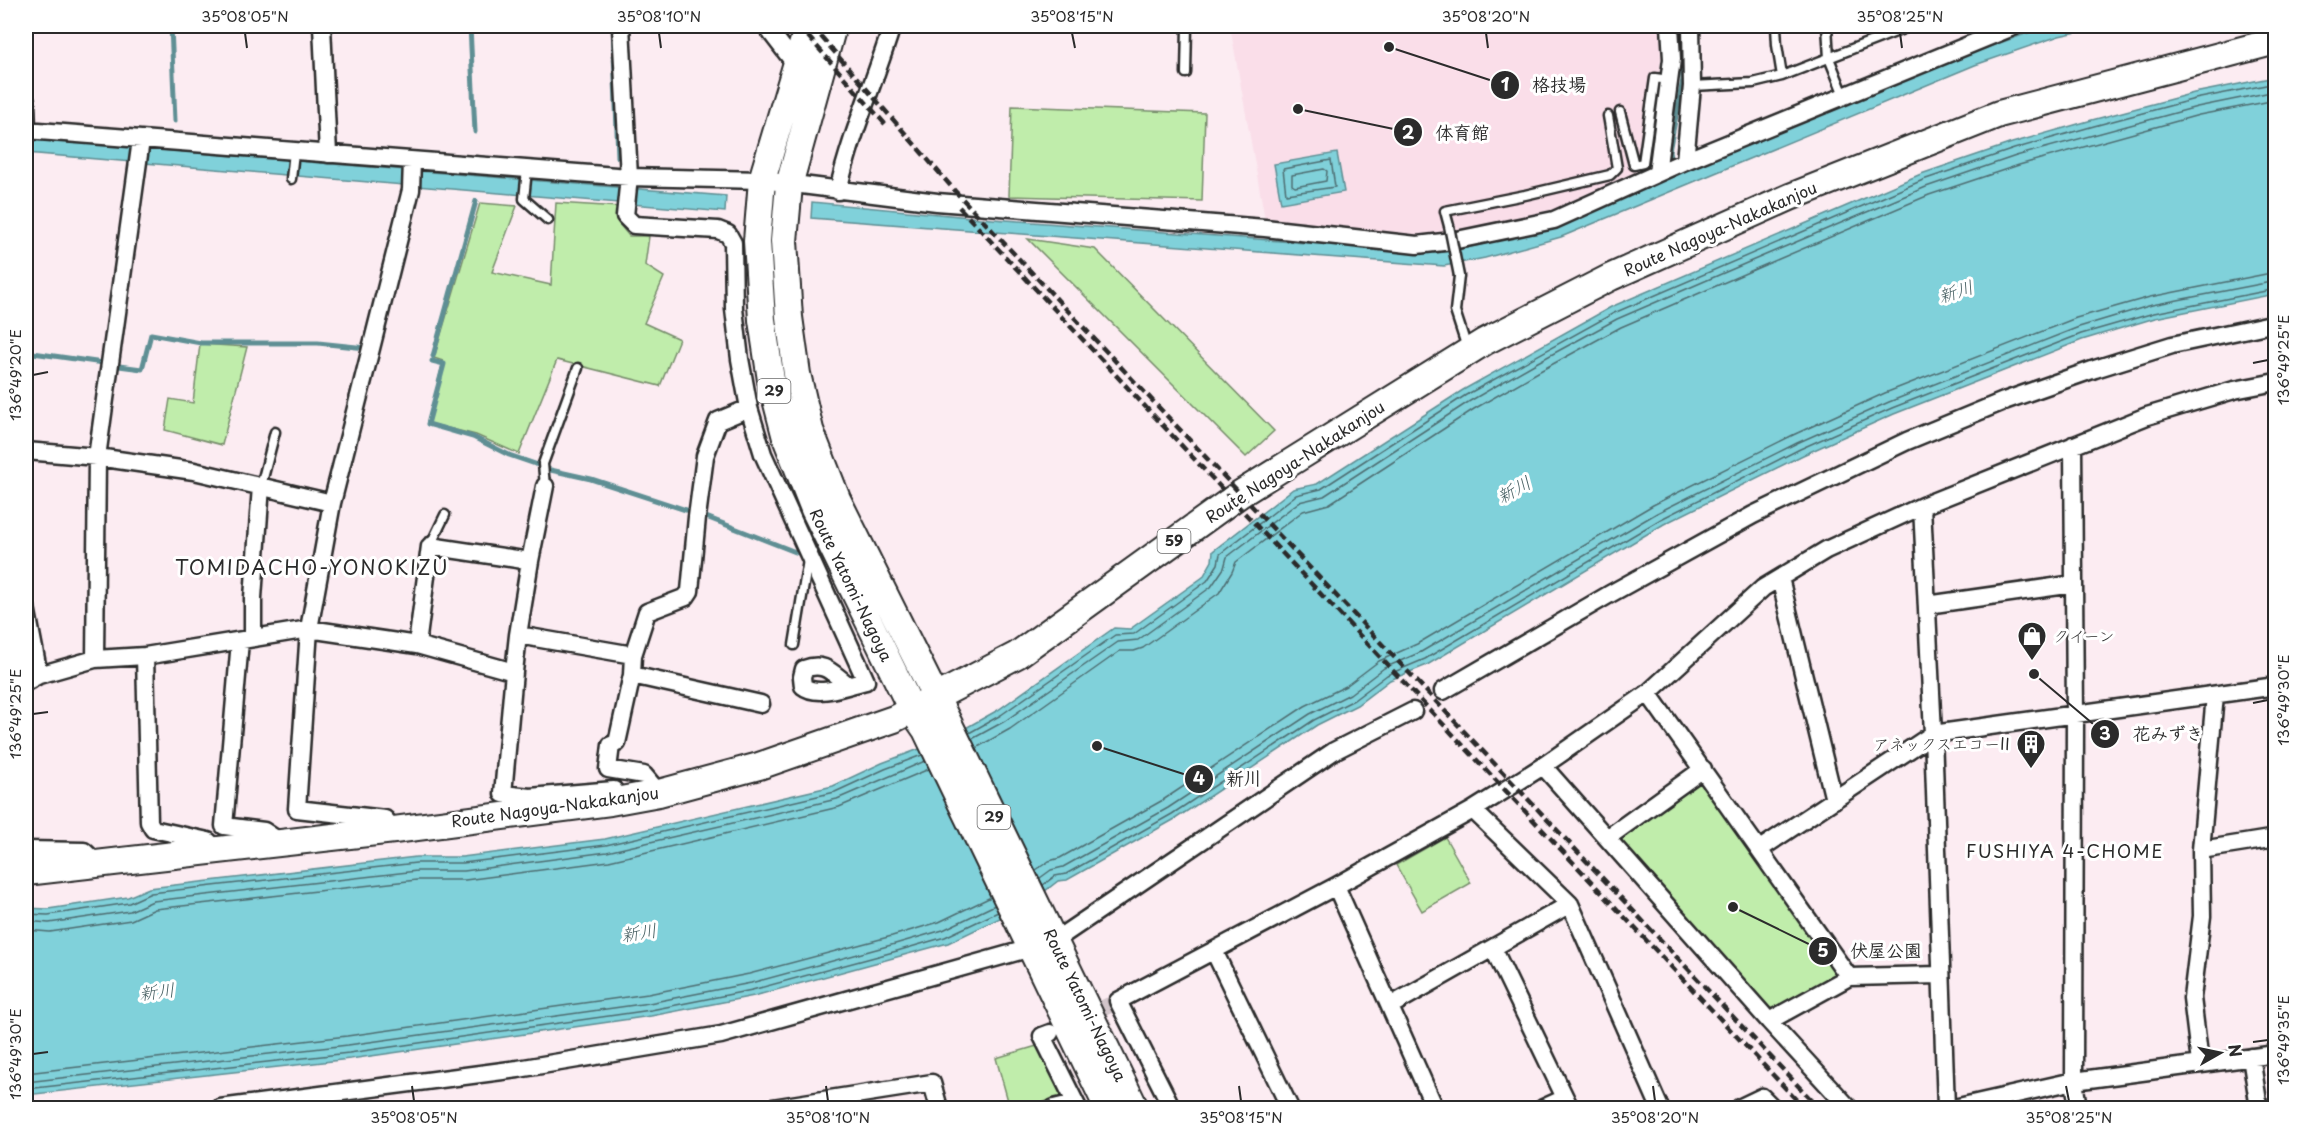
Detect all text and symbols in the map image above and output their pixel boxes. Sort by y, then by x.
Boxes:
text: 35°08'05"N [201,4,289,27]
text: 35°08'10"N [617,4,701,27]
text: 35°08'15"N [1030,4,1114,27]
text: 35°08'20"N [1442,4,1530,27]
text: 35°08'25"N [1856,4,1944,27]
callout: 格技場 [1490,67,1598,103]
text: 1 [1501,70,1510,97]
text: 格技場 [1532,70,1586,97]
callout: 体育館 [1393,114,1501,150]
text: 2 [1402,118,1415,145]
text: 体育館 [1435,118,1489,145]
street label: Route Nagoya-Nakakanjou [1619,175,1820,282]
water label: 新川 [1934,272,1977,309]
text: 136°49'25"E [2271,315,2294,405]
text: 136°49'20"E [3,329,26,421]
road number: 29 [758,379,790,403]
street label: Route Nagoya-Nakakanjou [1200,394,1389,528]
water label: 新川 [1491,468,1536,509]
street label: Route Yatomi-Nagoya [804,504,899,665]
road number: 59 [1158,529,1190,553]
district label: TOMIDACHO-YONOKIZU [175,552,449,582]
shop icon: クイーン [2016,620,2048,662]
place label: クイーン [2053,623,2114,647]
text: 136°49'30"E [2271,654,2294,746]
text: 136°49'25"E [3,669,26,759]
callout: 花みずき [2090,716,2216,752]
text: 3 [2099,719,2111,746]
text: 花みずき [2132,719,2204,746]
building icon: アネックスエコーII [2015,728,2047,770]
place label: アネックスエコーII [1873,731,2010,755]
callout: 新川 [1184,761,1274,797]
text: 4 [1193,764,1205,791]
text: 新川 [1226,764,1262,791]
street label: Route Nagoya-Nakakanjou [449,780,660,832]
road number: 29 [978,805,1010,829]
district label: FUSHIYA 4-CHOME [1966,837,2164,864]
water label: 新川 [619,915,659,948]
street label: Route Yatomi-Nagoya [1038,924,1133,1085]
callout: 伏屋公園 [1808,933,1934,969]
text: 5 [1817,936,1829,963]
text: 伏屋公園 [1850,936,1922,963]
water label: 新川 [137,975,176,1006]
text: 136°49'35"E [2271,995,2294,1085]
text: 136°49'30"E [3,1008,26,1100]
north arrow [2190,1023,2250,1083]
text: N [2223,1042,2249,1059]
text: 35°08'05"N [370,1105,458,1128]
text: 35°08'10"N [786,1105,870,1128]
text: 35°08'15"N [1199,1105,1283,1128]
text: 35°08'20"N [1611,1105,1699,1128]
text: 35°08'25"N [2025,1105,2113,1128]

